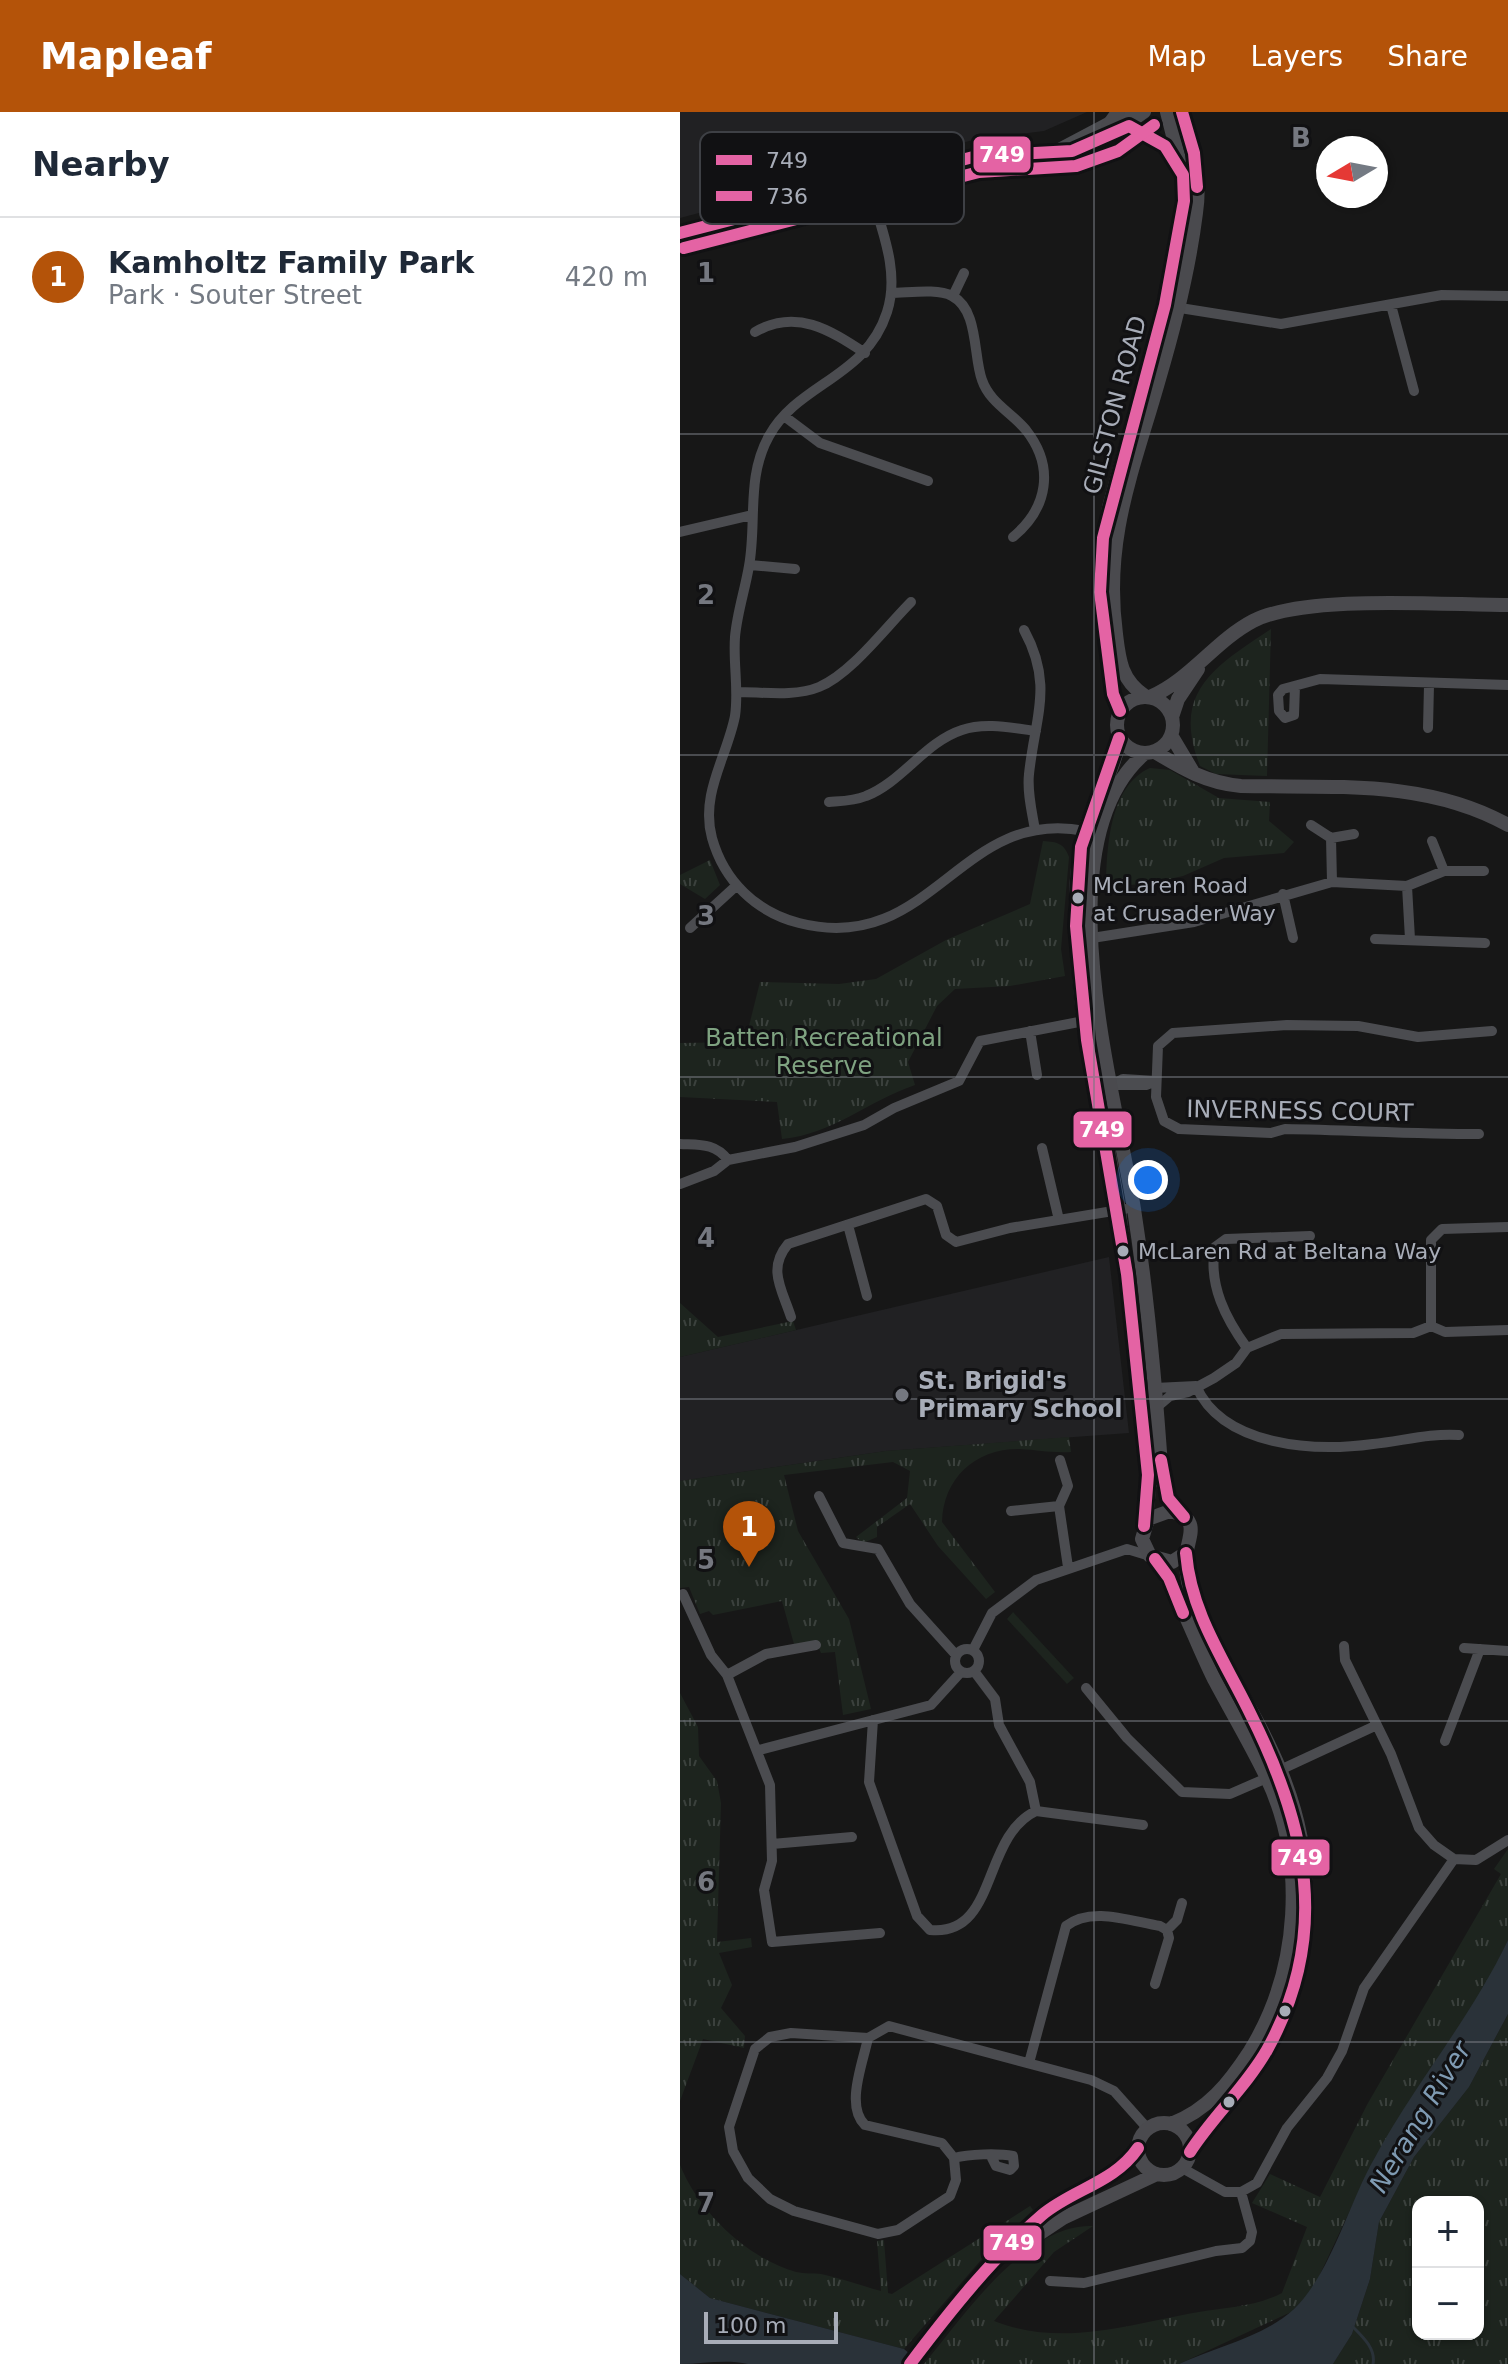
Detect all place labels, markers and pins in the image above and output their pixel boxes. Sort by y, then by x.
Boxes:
place label: McLaren Road at Crusader Way [1093,873,1276,926]
marker: McLaren Road at Crusader Way [1070,890,1086,906]
place label: McLaren Rd at Beltana Way [1138,1239,1441,1264]
marker: McLaren Rd at Beltana Way [1115,1243,1131,1259]
place label: St. Brigid's Primary School [918,1367,1123,1423]
marker: St. Brigid's Primary School [893,1386,911,1404]
pin: 1 [723,1501,775,1567]
unlabelled marker [1277,2003,1293,2019]
unlabelled marker [1221,2094,1237,2110]

